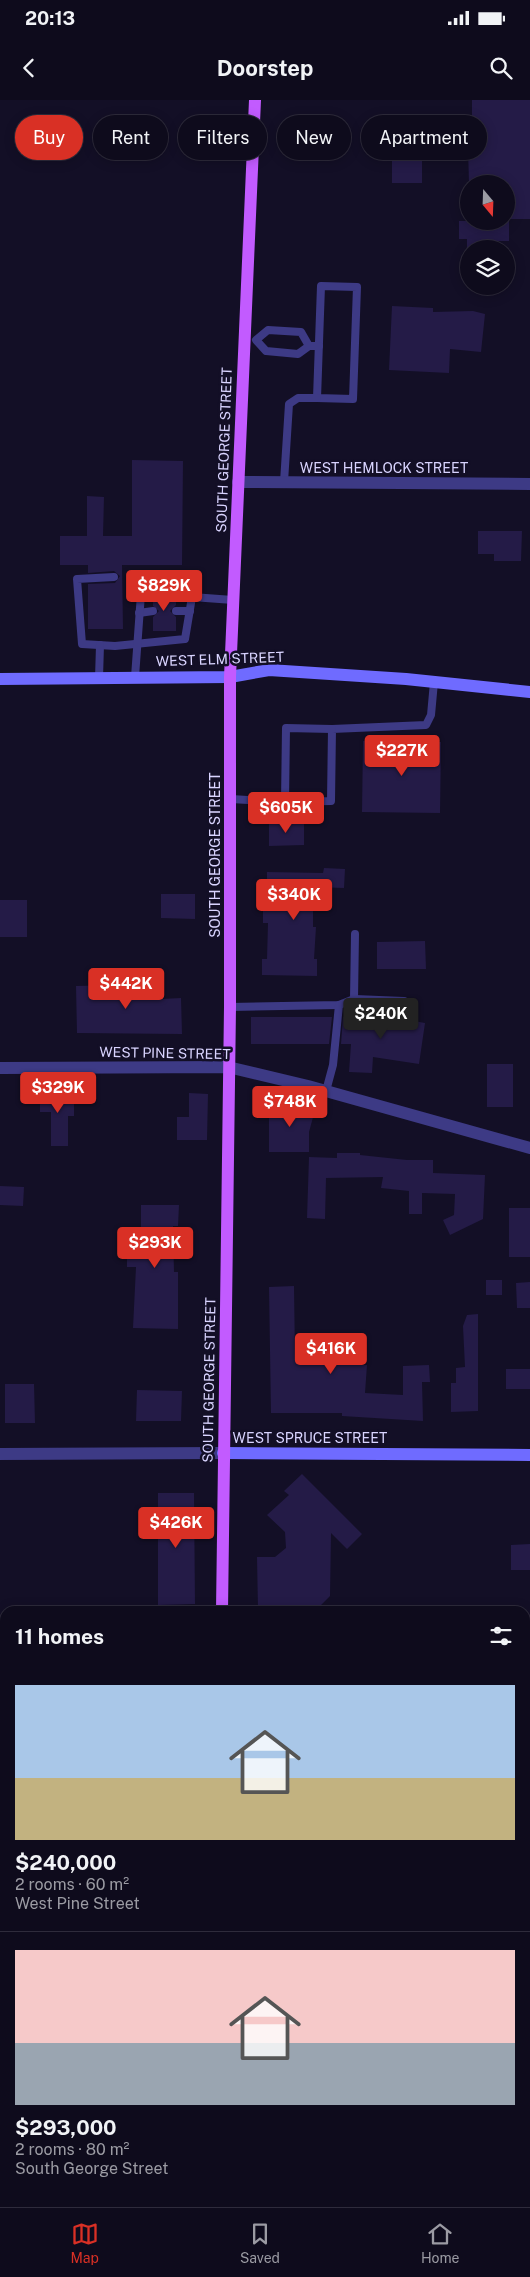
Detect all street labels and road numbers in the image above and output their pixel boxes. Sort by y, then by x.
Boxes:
street label: SOUTH GEORGE STREET [213,367,235,533]
street label: WEST HEMLOCK STREET [300,460,468,476]
street label: WEST ELM STREET [155,649,285,669]
street label: SOUTH GEORGE STREET [207,772,223,938]
street label: WEST PINE STREET [99,1044,231,1062]
street label: SOUTH GEORGE STREET [200,1297,218,1463]
street label: WEST SPRUCE STREET [233,1430,387,1446]

